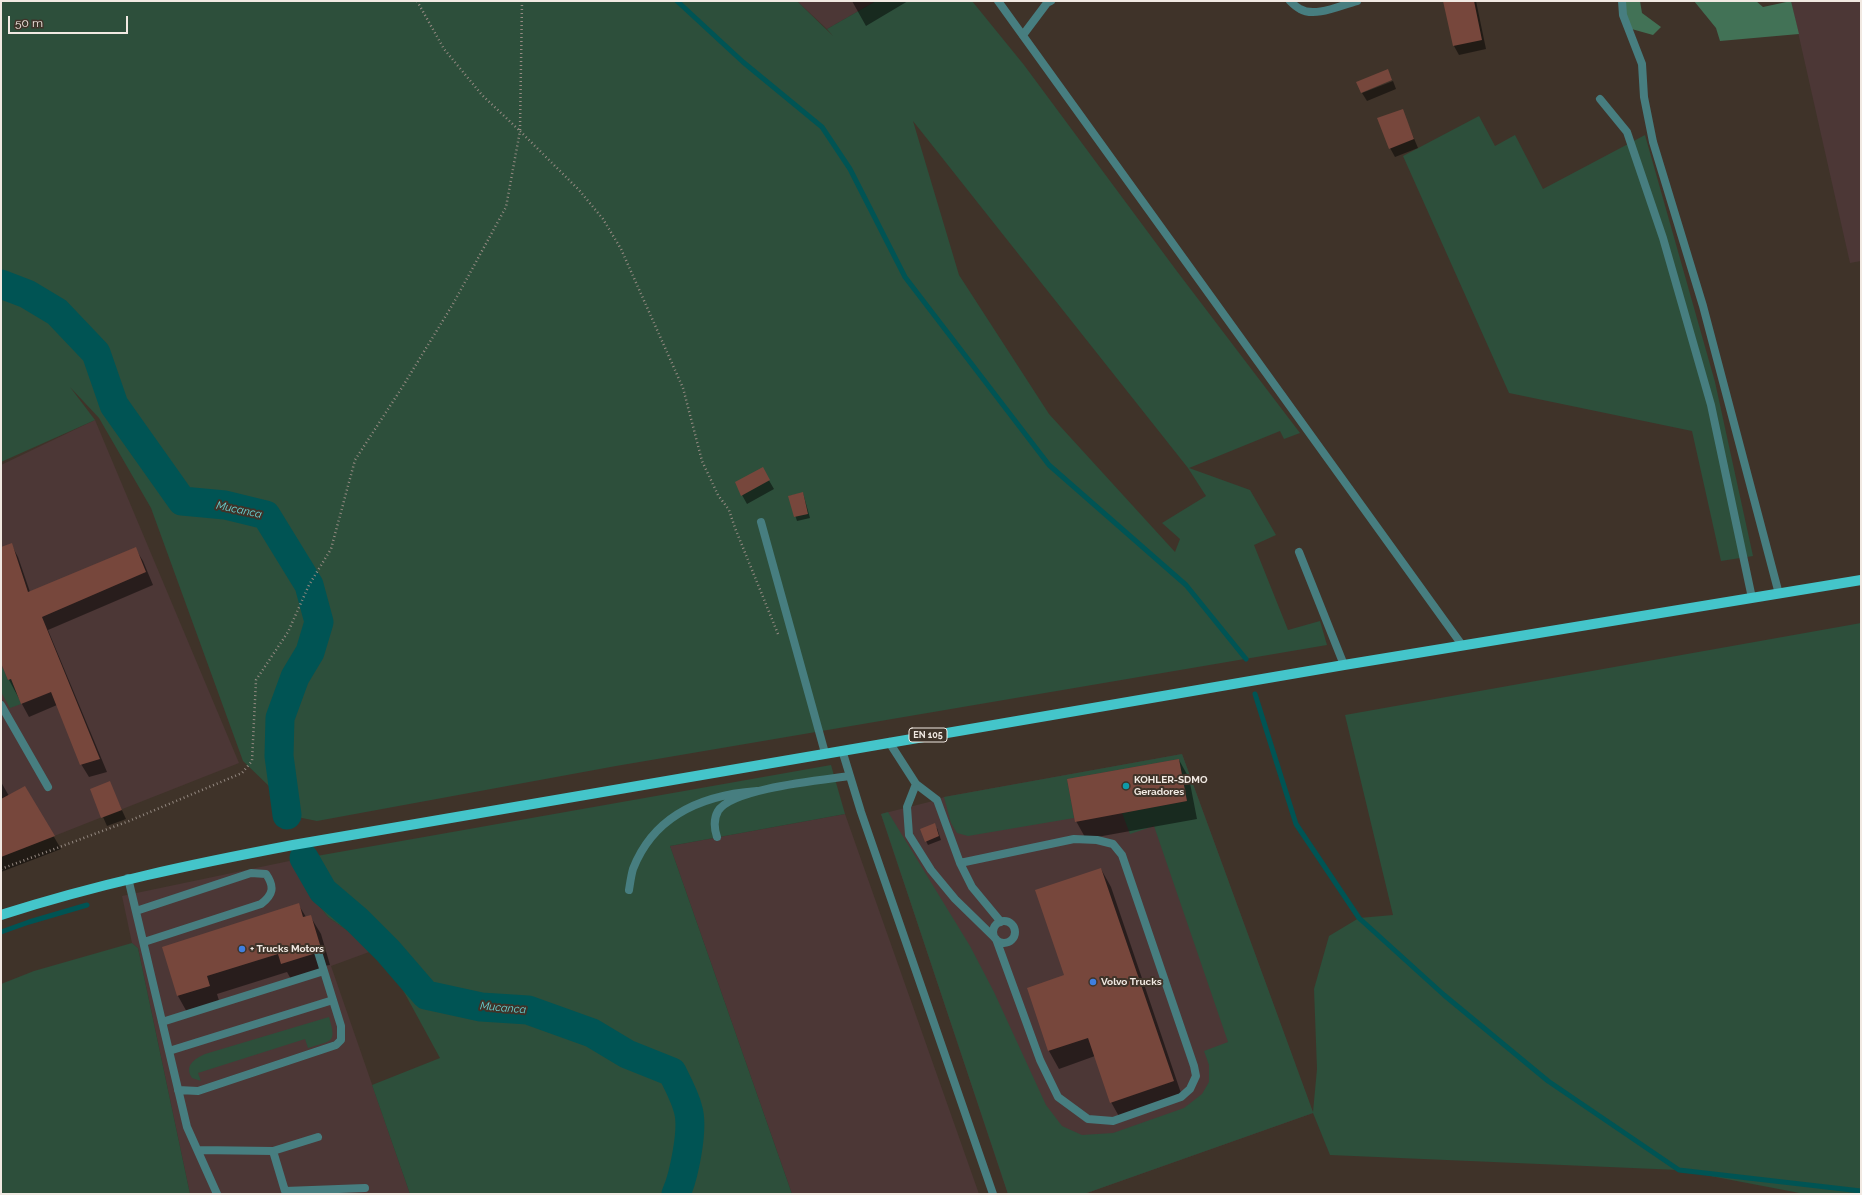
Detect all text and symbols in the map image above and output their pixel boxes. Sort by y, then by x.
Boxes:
scale bar [10,8,130,34]
text: 50 m [15,16,43,30]
water label: Mucanca [215,499,263,521]
road number: EN 105 [909,728,947,742]
place label: KOHLER-SDMO Geradores [1134,774,1207,798]
marker: KOHLER-SDMO Geradores [1121,781,1131,791]
place label: + Trucks Motors [250,943,324,955]
marker: + Trucks Motors [237,944,247,954]
place label: Volvo Trucks [1101,976,1162,988]
marker: Volvo Trucks [1088,977,1098,987]
water label: Mucanca [479,999,527,1017]

